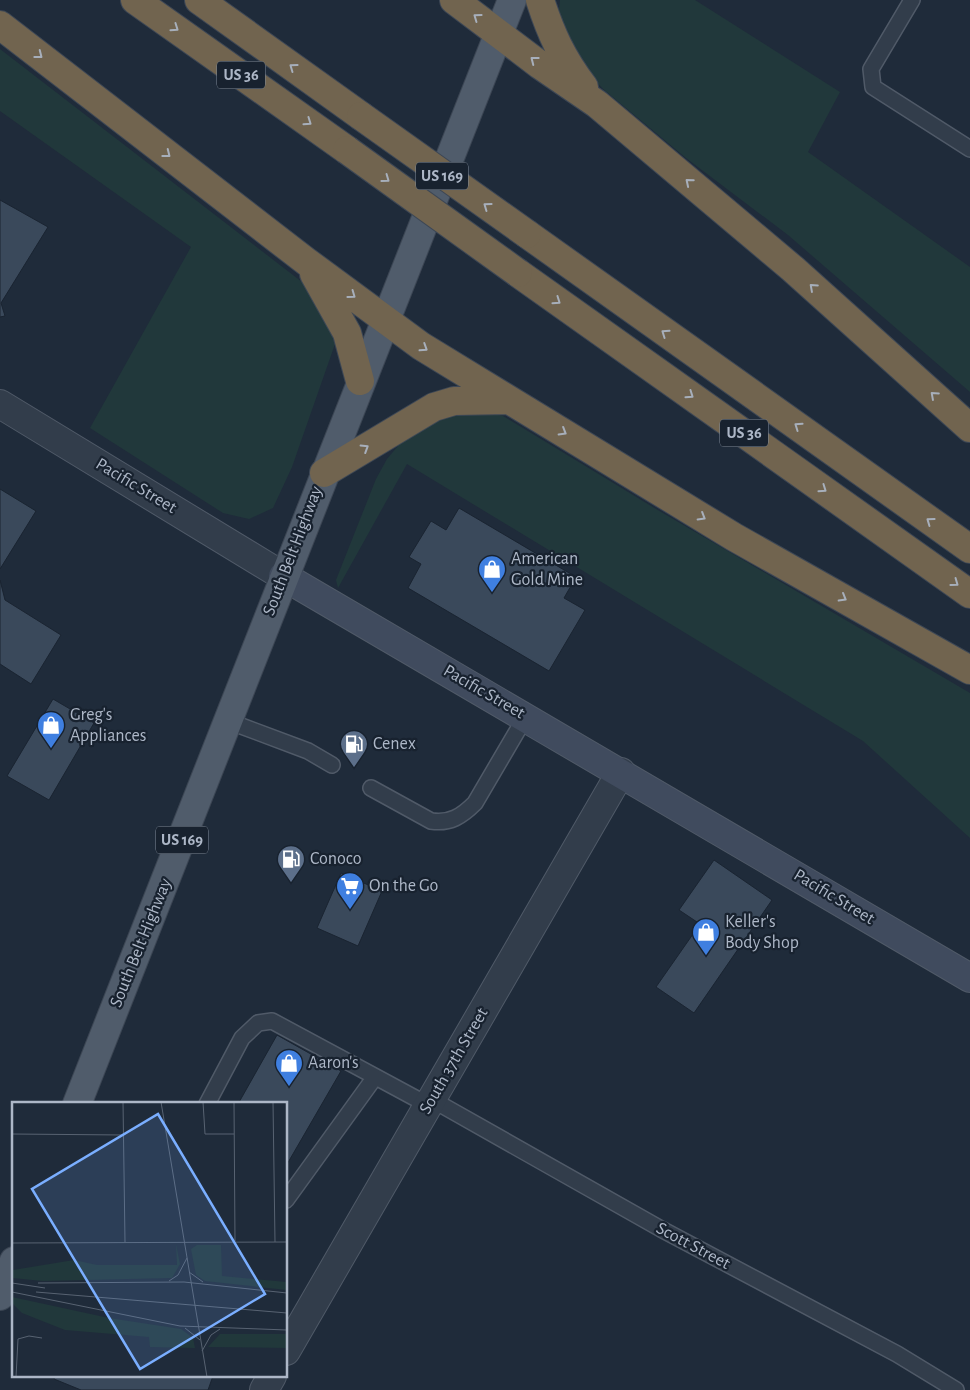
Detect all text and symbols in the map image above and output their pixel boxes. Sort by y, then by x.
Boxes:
one-way arrow [473,13,482,23]
one-way arrow [169,22,179,31]
one-way arrow [33,49,42,58]
one-way arrow [531,58,540,66]
road number: US 36 [217,62,265,88]
one-way arrow [290,65,299,73]
one-way arrow [302,116,311,125]
one-way arrow [161,148,171,157]
road number: US 169 [416,162,468,190]
one-way arrow [381,172,390,182]
one-way arrow [686,179,695,188]
one-way arrow [483,203,493,212]
one-way arrow [809,284,818,293]
one-way arrow [346,289,356,298]
one-way arrow [551,295,561,304]
one-way arrow [662,329,671,339]
one-way arrow [418,342,428,351]
one-way arrow [684,389,694,398]
one-way arrow [931,392,940,401]
road number: US 36 [720,419,768,446]
one-way arrow [794,423,804,432]
one-way arrow [557,426,566,436]
one-way arrow [360,444,369,454]
street label: Pacific Street [92,455,180,517]
street label: South Belt Highway [260,483,326,618]
one-way arrow [817,483,827,492]
one-way arrow [696,510,705,520]
one-way arrow [926,518,936,527]
place label: American Gold Mine [511,550,583,589]
shop icon: American Gold Mine [477,554,507,593]
one-way arrow [949,578,958,586]
one-way arrow [837,592,846,602]
street label: Pacific Street [440,662,528,723]
place label: Greg's Appliances [70,706,146,745]
shop icon: Greg's Appliances [36,710,66,749]
fuel station icon: Cenex [339,729,369,768]
place label: Cenex [373,735,416,753]
road number: US 169 [156,826,208,854]
fuel station icon: Conoco [276,844,306,883]
place label: Conoco [310,850,362,868]
street label: Pacific Street [790,866,878,928]
supermarket icon: On the Go [335,871,365,910]
street label: South Belt Highway [107,876,175,1010]
place label: On the Go [369,877,438,895]
place label: Keller's Body Shop [725,913,799,952]
shop icon: Keller's Body Shop [691,917,721,956]
street label: South 37th Street [416,1004,492,1117]
shop icon: Aaron's [274,1048,304,1087]
place label: Aaron's [308,1054,359,1072]
inset map [12,1102,288,1378]
street label: Scott Street [653,1219,733,1273]

